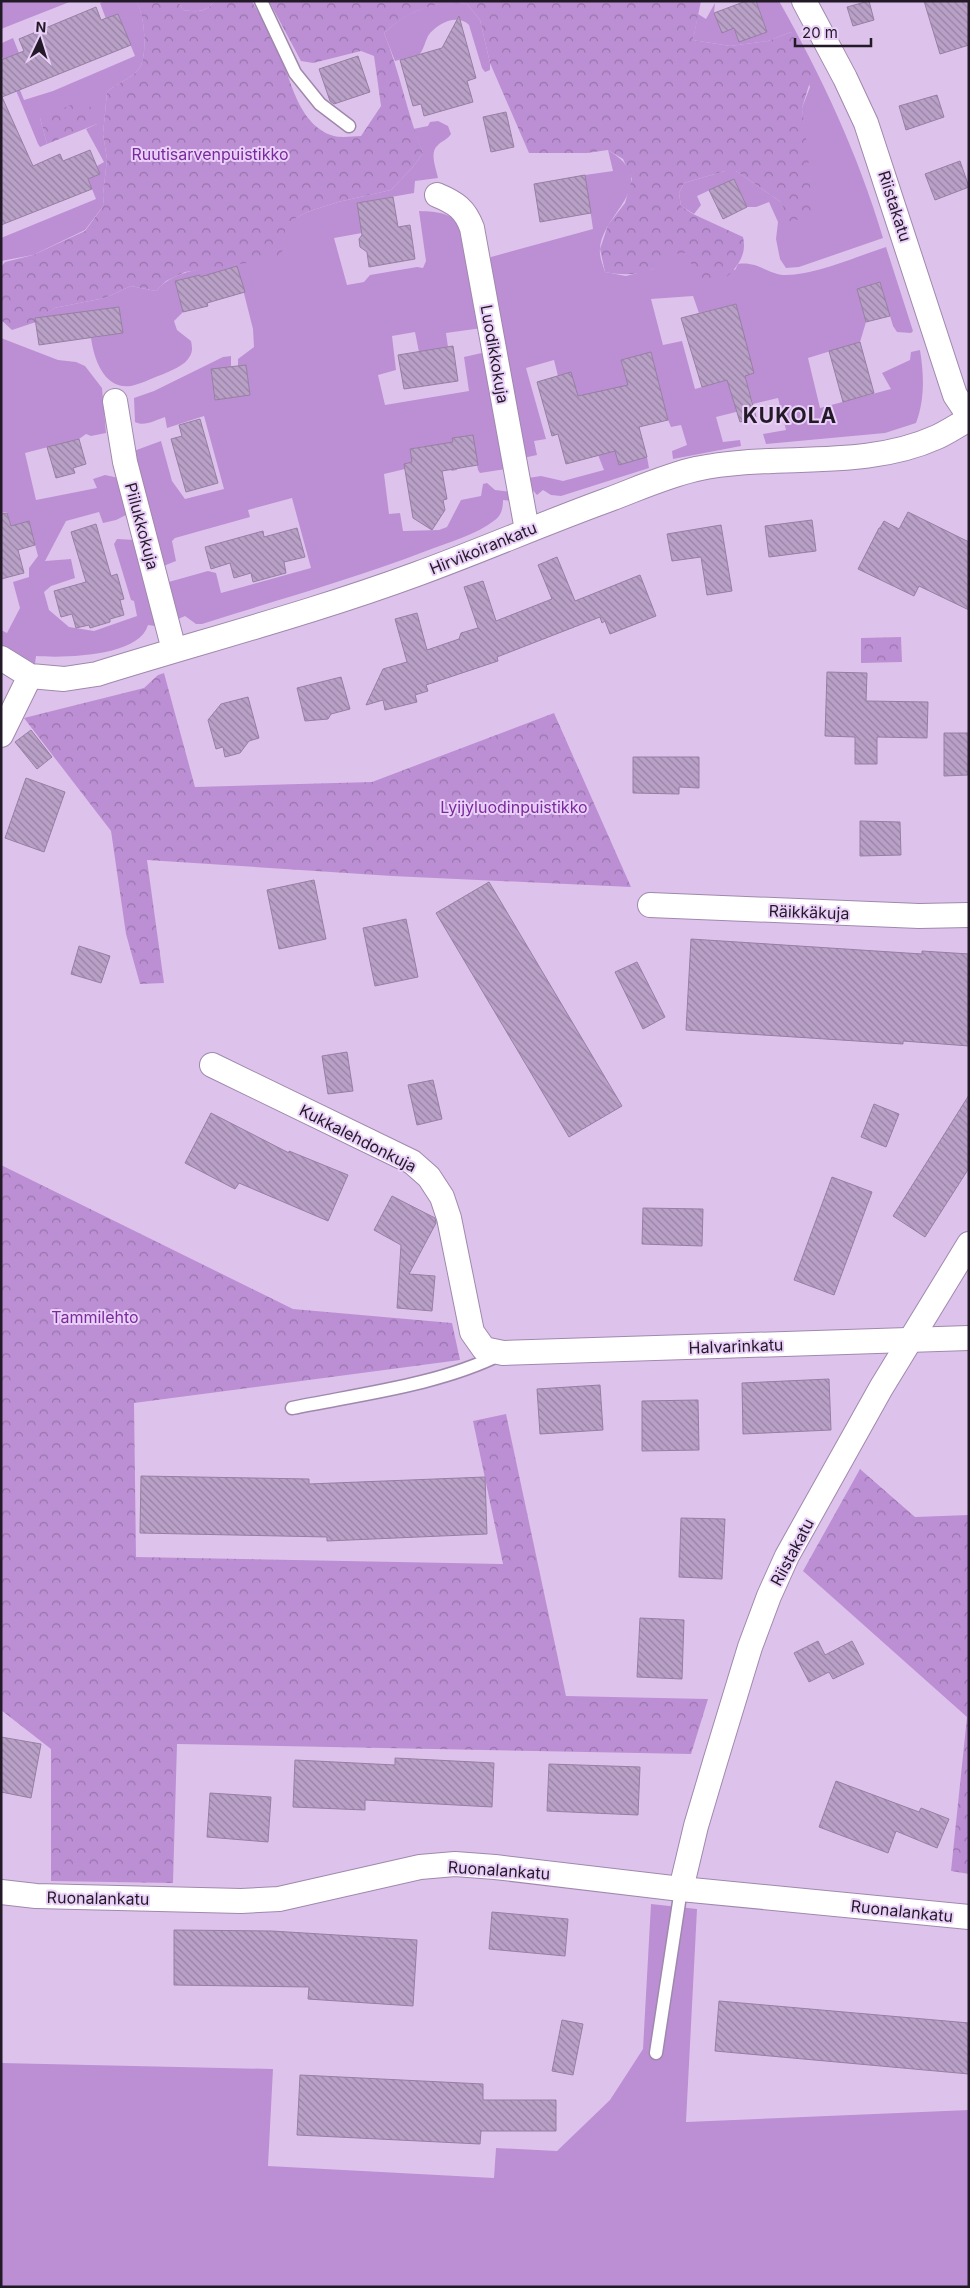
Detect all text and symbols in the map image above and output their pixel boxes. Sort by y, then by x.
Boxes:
north arrow [15,15,65,65]
scale bar [795,15,871,47]
text: N [35,18,47,35]
text: 20 m [802,23,838,42]
park label: Ruutisarvenpuistikko [132,144,288,164]
street label: Riistakatu [874,168,916,244]
street label: Luodikkokuja [476,303,514,405]
district label: KUKOLA [743,403,837,428]
street label: Piilukkokuja [121,480,163,572]
street label: Hirvikoirankatu [427,517,539,579]
park label: Lyijyluodinpuistikko [440,797,588,817]
street label: Räikkäkuja [768,901,850,923]
street label: Kukkalehdonkuja [296,1100,420,1176]
park label: Tammilehto [51,1307,139,1327]
street label: Halvarinkatu [688,1334,784,1358]
street label: Riistakatu [766,1515,818,1589]
street label: Ruonalankatu [447,1856,551,1884]
street label: Ruonalankatu [47,1887,149,1909]
street label: Ruonalankatu [850,1896,954,1926]

